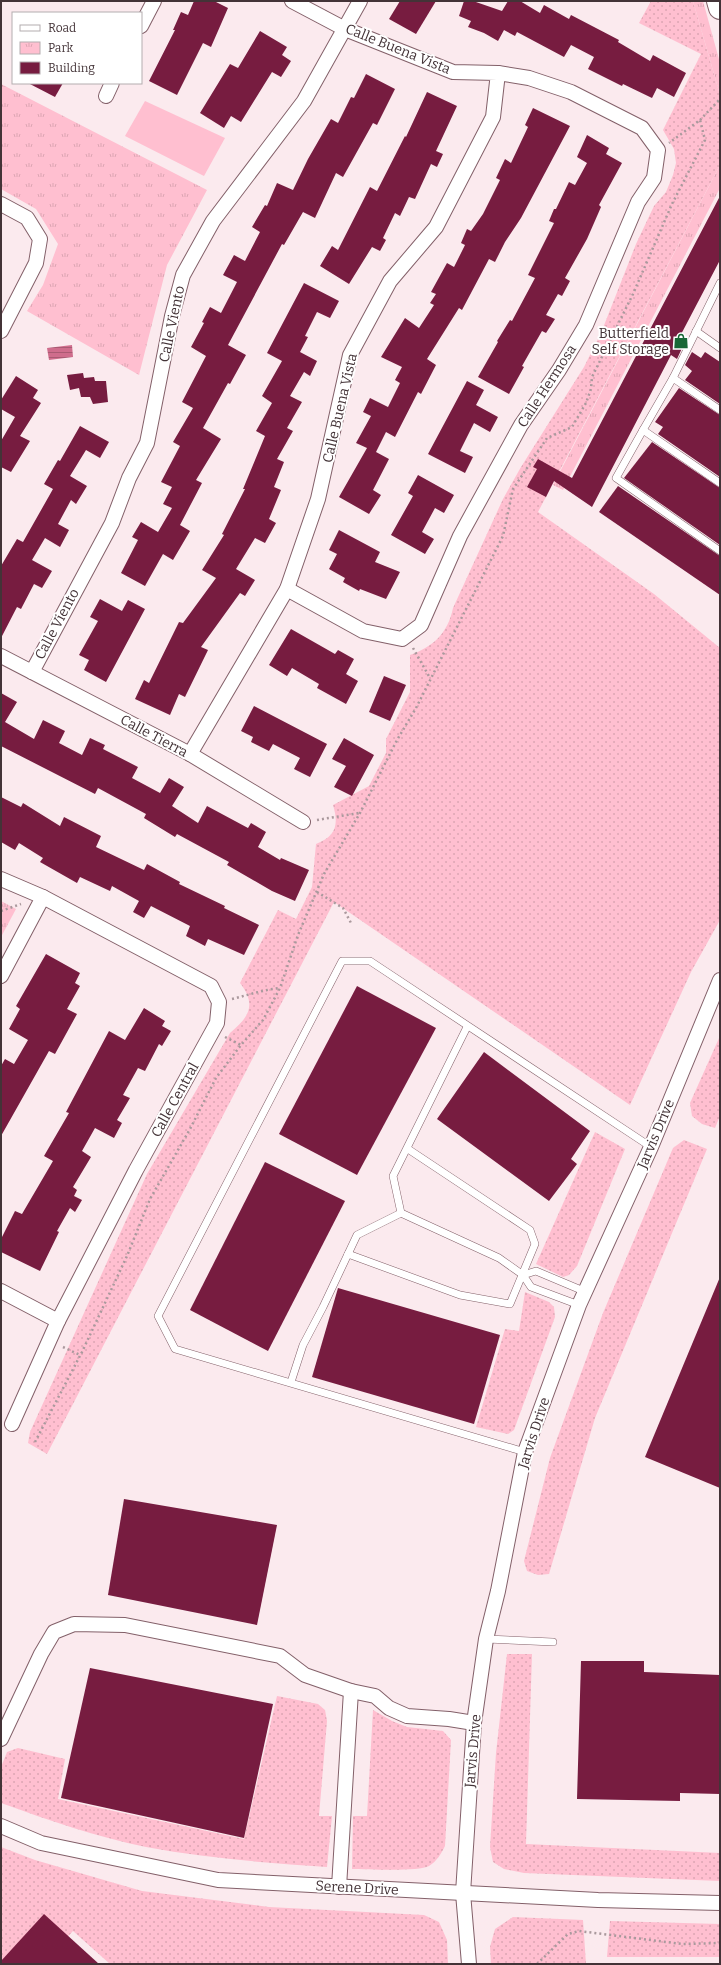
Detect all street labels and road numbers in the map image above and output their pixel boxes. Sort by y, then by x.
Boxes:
street label: Calle Buena Vista [343,20,453,78]
street label: Calle Viento [156,284,188,364]
street label: Calle Hermosa [514,341,580,431]
street label: Calle Buena Vista [319,351,361,464]
street label: Calle Viento [31,586,83,662]
street label: Calle Tierra [117,711,191,761]
street label: Calle Central [148,1060,202,1140]
street label: Jarvis Drive [633,1097,678,1172]
street label: Jarvis Drive [514,1395,553,1472]
street label: Jarvis Drive [461,1714,485,1789]
street label: Serene Drive [315,1877,399,1899]

